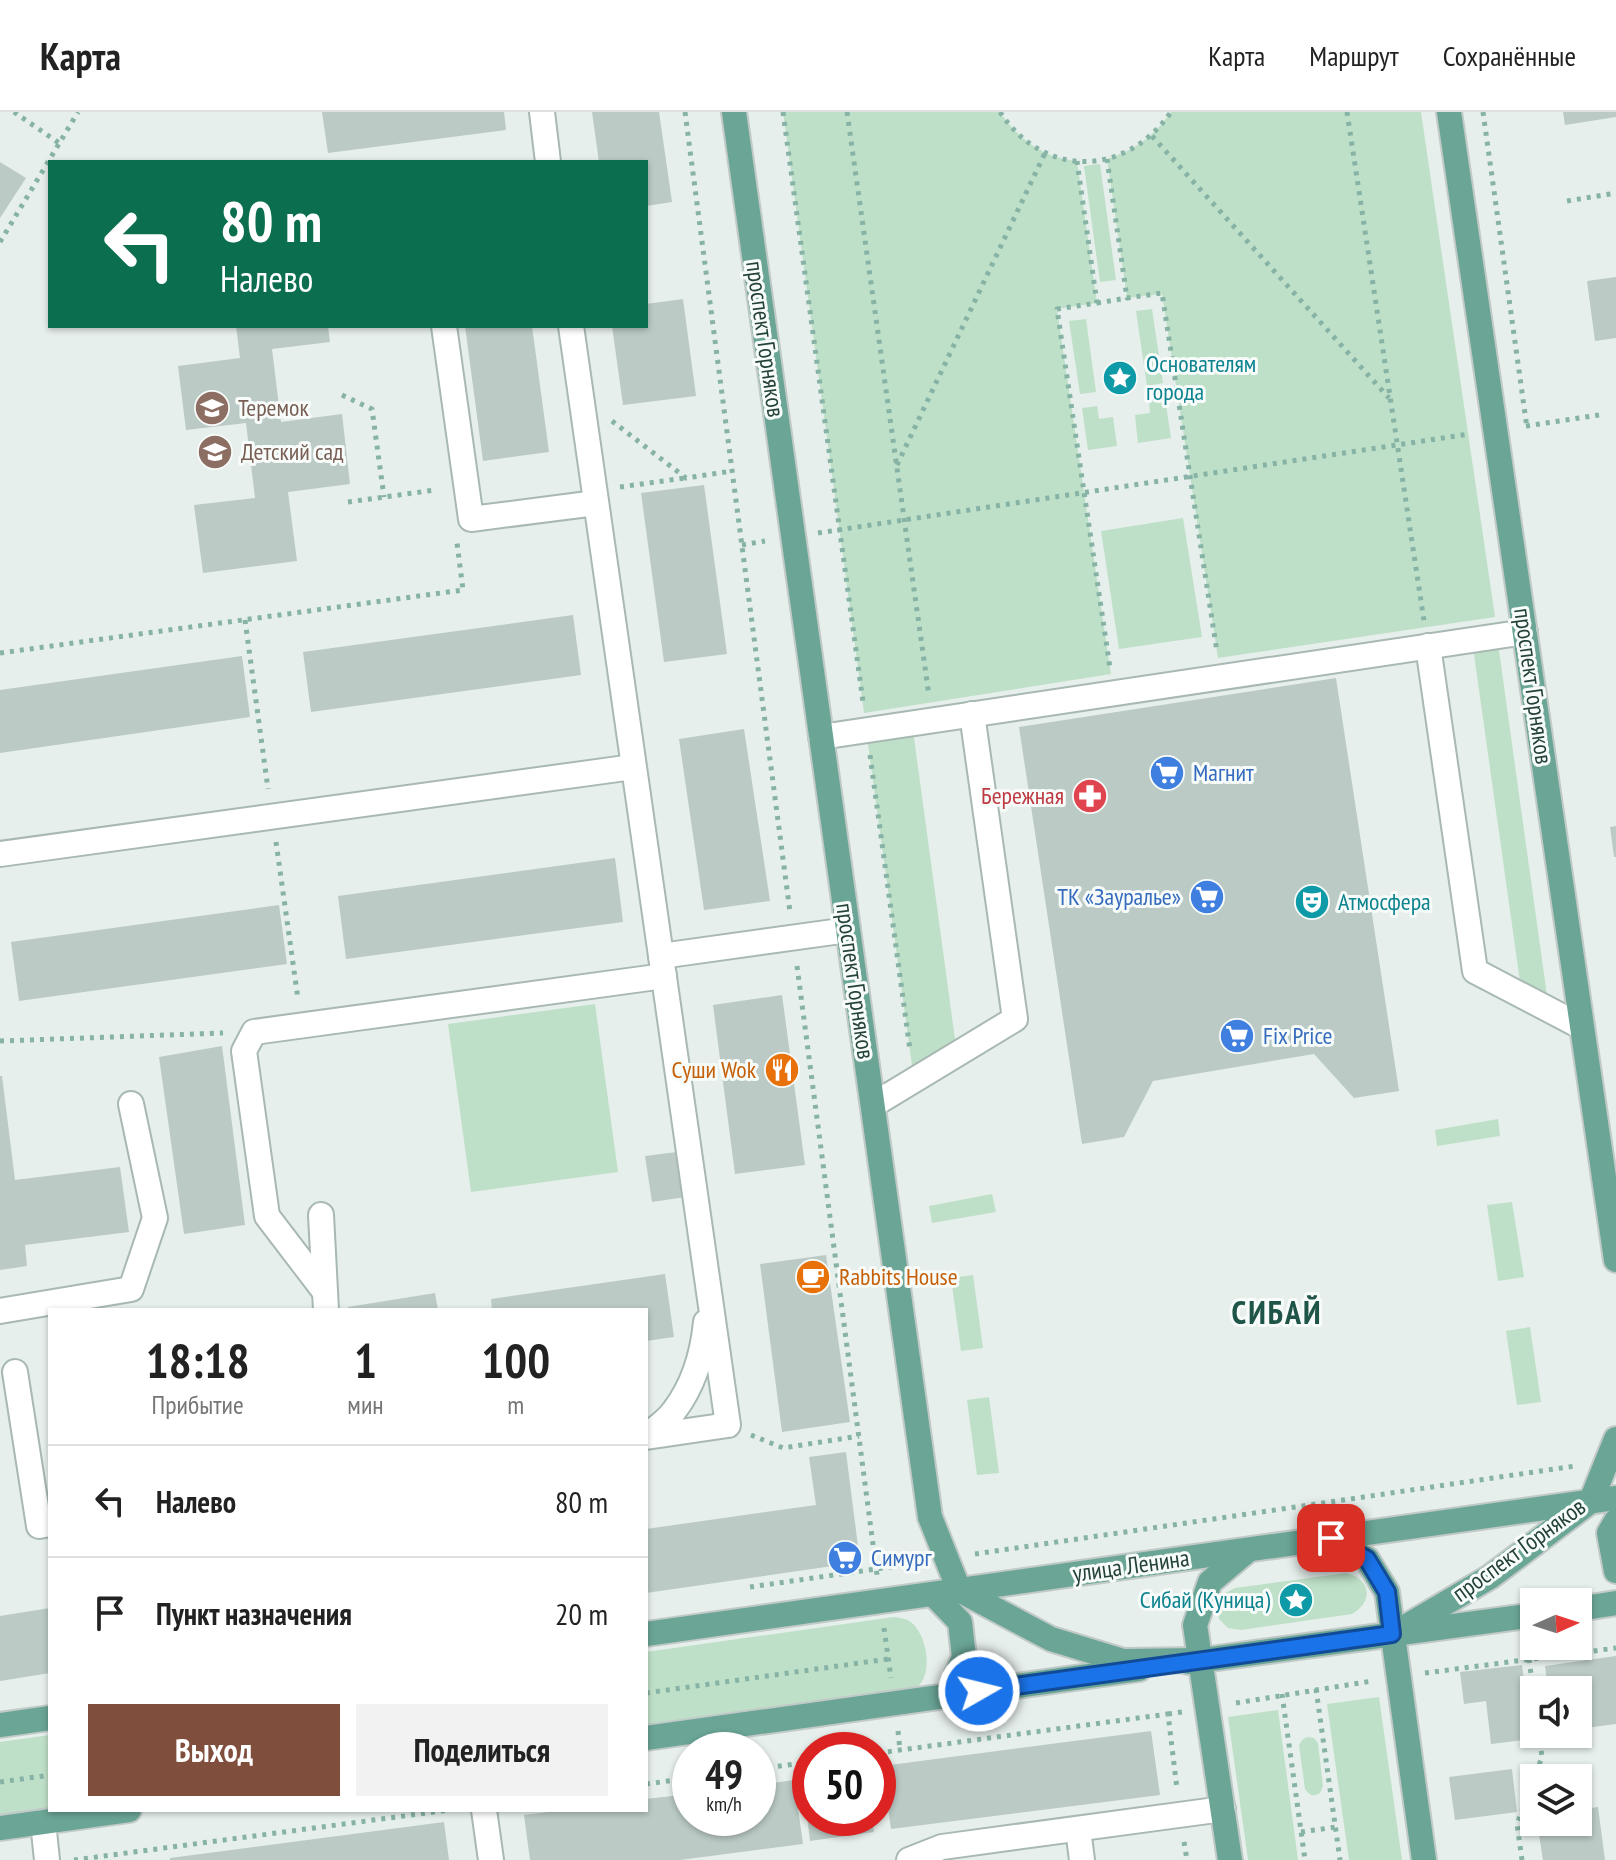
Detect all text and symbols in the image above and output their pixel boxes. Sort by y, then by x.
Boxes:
text: Карта [40,31,121,80]
text: Карта [1208,37,1265,74]
text: Маршрут [1309,37,1399,74]
text: Сохранённые [1443,37,1576,74]
text: 80 m [220,185,322,257]
icon: left [88,192,192,296]
text: Налево [220,255,313,302]
street label: проспект Горняков [739,259,792,419]
place label: Основателям города [1146,348,1256,407]
place icon: Основателям города [1101,359,1139,397]
school or university icon: Теремок [193,389,231,427]
place label: Теремок [238,392,309,423]
school or university icon: Детский сад [196,433,234,471]
place label: Детский сад [241,436,344,467]
street label: проспект Горняков [1507,606,1560,766]
supermarket icon: Магнит [1148,754,1186,792]
place label: Магнит [1193,757,1254,788]
pharmacy icon: Бережная [1071,777,1109,815]
place label: Бережная [981,780,1064,811]
supermarket icon: ТК «Зауралье» [1188,878,1226,916]
place label: ТК «Зауралье» [1057,881,1181,912]
theatre icon: Атмосфера [1293,883,1331,921]
place label: Атмосфера [1338,886,1431,917]
street label: проспект Горняков [829,901,882,1061]
supermarket icon: Fix Price [1218,1017,1256,1055]
place label: Fix Price [1263,1020,1333,1051]
restaurant icon: Суши Wok [763,1051,801,1089]
place label: Суши Wok [671,1054,757,1085]
cafe icon: Rabbits House [794,1258,832,1296]
place label: Rabbits House [839,1261,958,1292]
district label: СИБАЙ [1232,1291,1322,1333]
text: 18:18 [146,1329,250,1391]
text: 1 [354,1329,377,1391]
text: 100 [481,1329,550,1391]
text: Прибытие [152,1388,244,1421]
text: мин [347,1388,384,1421]
text: m [507,1388,524,1421]
icon: left [88,1479,132,1523]
text: Налево [156,1482,236,1521]
text: 80 m [555,1482,608,1521]
street label: проспект Горняков [1446,1491,1591,1608]
pin [1297,1504,1365,1572]
icon: arrive [1309,1516,1353,1560]
supermarket icon: Симург [826,1539,864,1577]
place label: Симург [871,1542,933,1573]
street label: улица Ленина [1071,1542,1191,1589]
place icon: Сибай (Куница) [1277,1581,1315,1619]
place label: Сибай (Куница) [1140,1584,1270,1615]
north arrow [1520,1588,1592,1660]
map controls [1520,1588,1592,1836]
icon: arrive [88,1591,132,1635]
text: Пункт назначения [156,1594,352,1633]
text: 20 m [555,1594,608,1633]
position arrow [937,1649,1021,1733]
button: sound [1520,1676,1592,1748]
button: Выход [88,1704,340,1796]
button: Поделиться [356,1704,608,1796]
speed limit sign: 50 [792,1732,896,1836]
text: 49 [705,1748,743,1800]
button: layers [1520,1764,1592,1836]
text: km/h [706,1791,742,1817]

